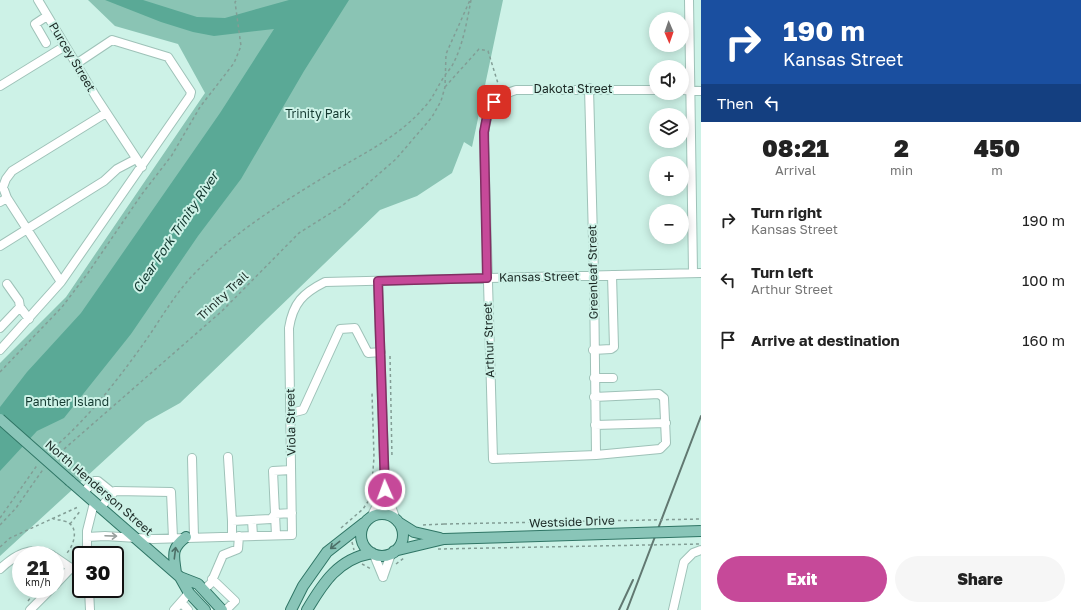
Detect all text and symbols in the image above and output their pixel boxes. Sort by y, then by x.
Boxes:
north arrow [649,12,689,52]
map controls [649,12,689,244]
text: 190 m [783,14,865,47]
icon: right [717,16,769,68]
street label: Purcey Street [46,19,99,94]
text: Kansas Street [783,48,904,70]
button: sound [649,60,689,100]
street label: Dakota Street [533,81,613,96]
pin [477,85,511,119]
icon: arrive [483,91,505,113]
icon: left [761,92,783,114]
text: Then [717,94,753,112]
park label: Trinity Park [285,106,351,121]
button: layers [649,108,689,148]
text: 08:21 [762,133,829,162]
text: 2 [894,133,909,162]
text: 450 [974,133,1020,162]
button: + [649,156,689,196]
text: Arrival [775,162,816,178]
text: min [890,162,913,178]
text: m [991,162,1003,178]
water label: Clear Fork Trinity River [129,167,222,295]
text: Turn right [751,203,822,221]
button: − [649,204,689,244]
icon: right [717,209,739,231]
text: 190 m [1022,211,1065,229]
text: Kansas Street [751,221,838,237]
street label: Greenleaf Street [584,224,601,319]
text: Turn left [751,263,813,281]
street label: Trinity Trail [194,268,251,323]
street label: Kansas Street [499,268,579,285]
icon: left [717,269,739,291]
text: 100 m [1022,271,1065,289]
text: Arthur Street [751,281,833,297]
street label: Arthur Street [480,302,497,378]
icon: arrive [717,329,739,351]
text: Arrive at destination [751,331,900,349]
text: 160 m [1022,331,1065,349]
street label: Viola Street [282,388,299,456]
park label: Panther Island [25,394,109,409]
street label: North Henderson Street [42,437,157,539]
position arrow [364,469,406,511]
street label: Westside Drive [529,513,615,530]
one-way arrow [104,532,117,540]
one-way arrow [330,541,341,550]
speed limit sign: 30 [72,546,124,598]
one-way arrow [171,547,179,560]
text: 21 [27,555,49,579]
button: Exit [717,556,887,602]
button: Share [895,556,1065,602]
text: km/h [25,576,51,588]

